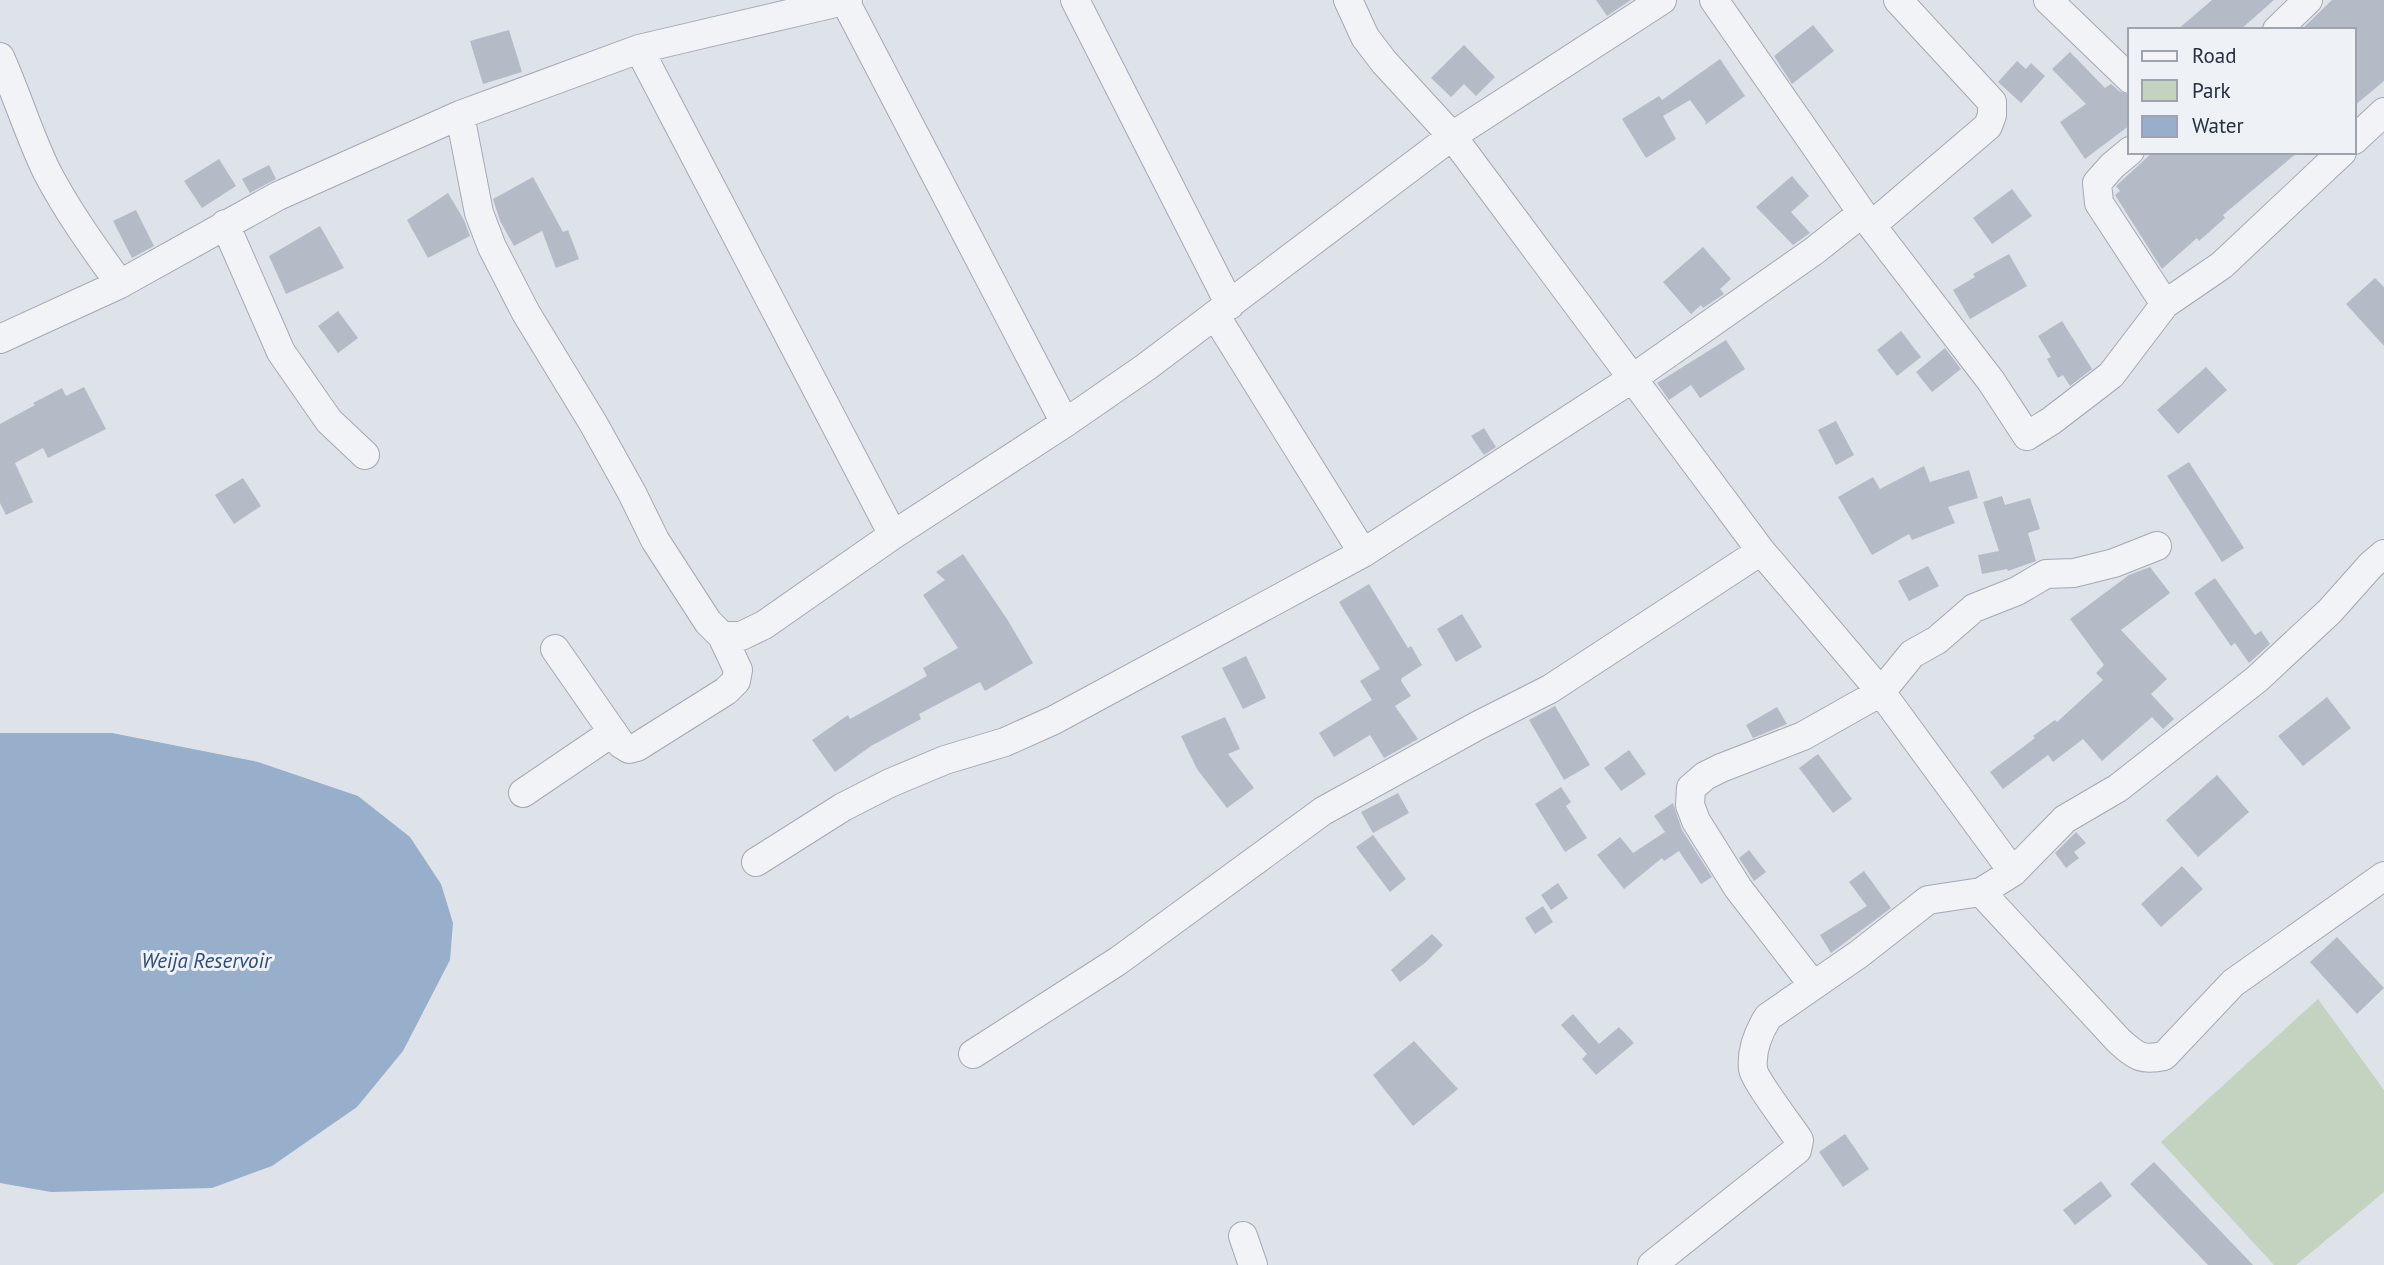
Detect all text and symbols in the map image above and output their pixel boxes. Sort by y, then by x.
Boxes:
legend [2128,28,2356,154]
text: Road [2192,42,2236,69]
text: Park [2192,77,2231,104]
text: Water [2192,112,2244,139]
water label: Weija Reservoir [141,947,273,974]

